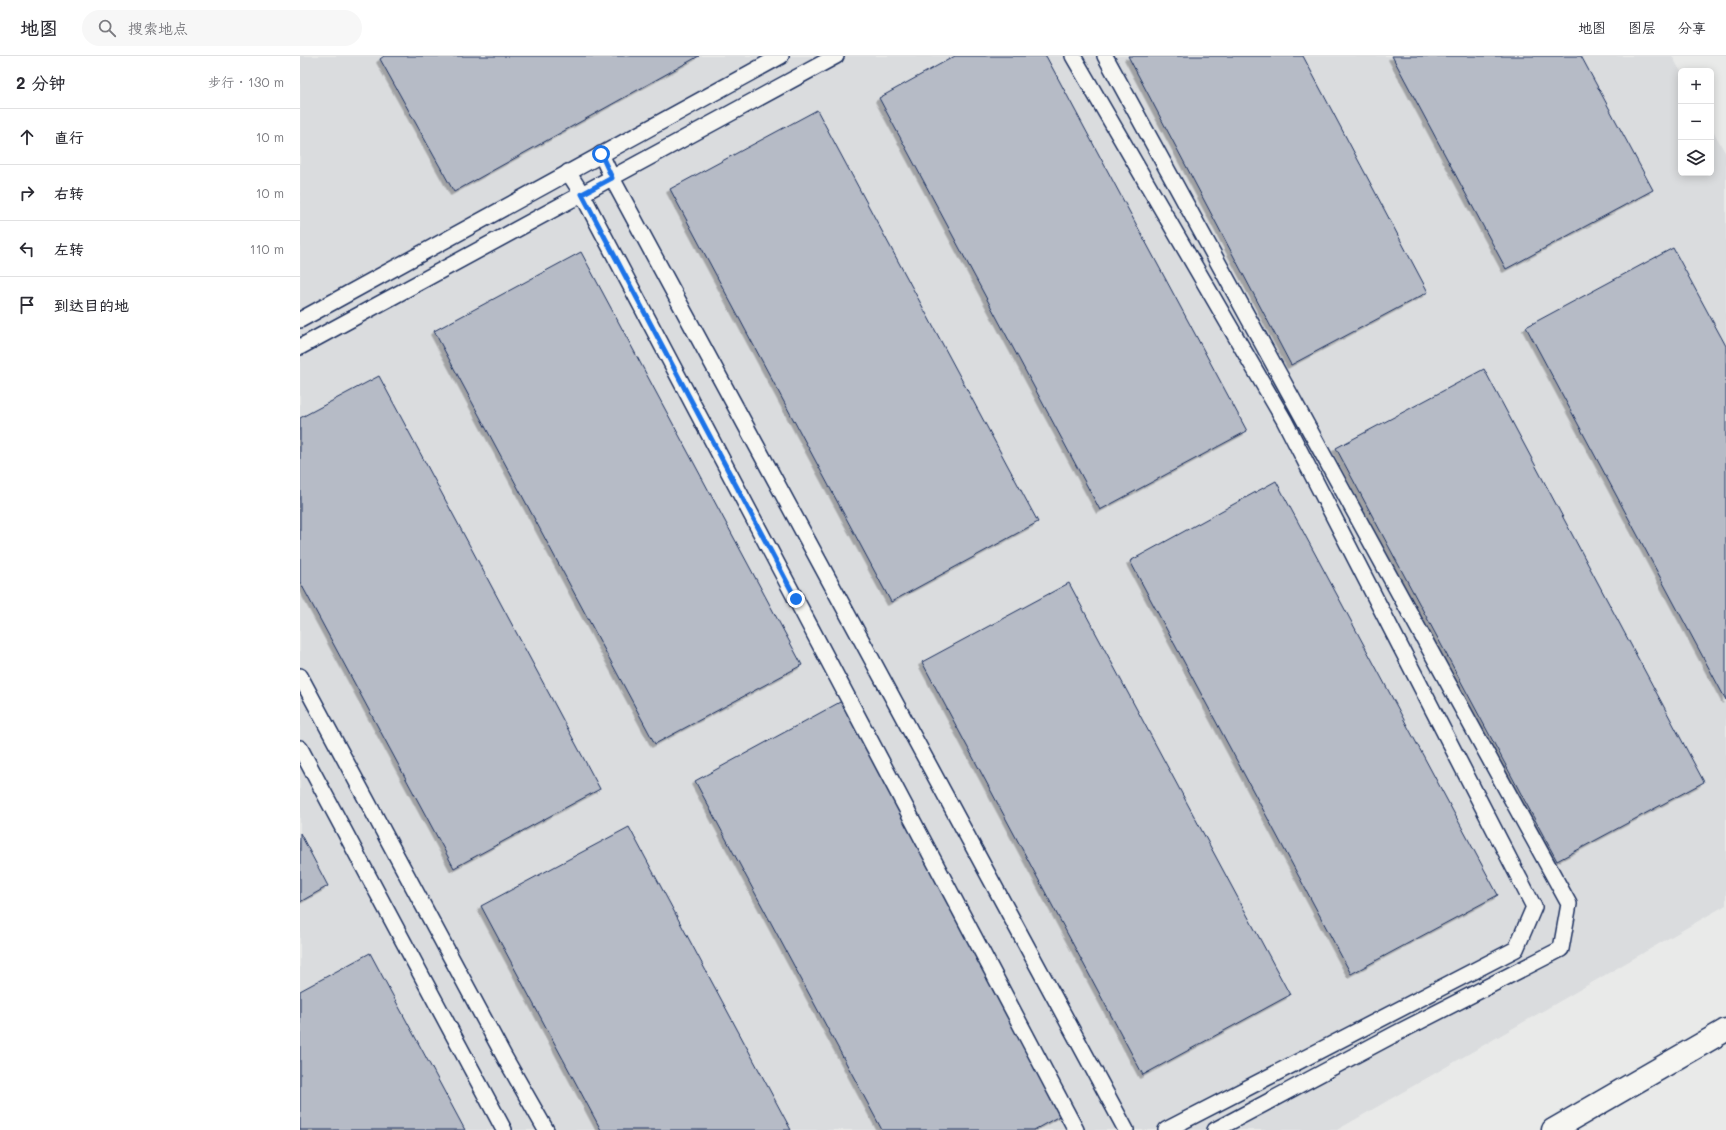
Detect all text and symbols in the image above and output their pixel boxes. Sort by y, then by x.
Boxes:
search box [82,10,362,46]
text: 地图 [20,15,58,40]
icon: search [96,17,118,39]
text: 搜索地点 [128,18,188,38]
text: 地图 [1578,18,1606,37]
text: 图层 [1628,18,1656,37]
text: 分享 [1678,18,1706,37]
map controls [1678,68,1714,176]
button: + [1678,68,1714,104]
text: 2 分钟 [16,71,66,93]
text: 步行 · 130 m [208,73,284,90]
button: − [1678,104,1714,140]
icon: ahead [16,126,38,148]
text: 直行 [54,127,84,147]
text: 10 m [256,128,284,145]
button: layers [1678,140,1714,176]
route start [592,145,610,163]
icon: right [16,182,38,204]
text: 右转 [54,183,84,203]
text: 10 m [256,184,284,201]
icon: left [16,238,38,260]
text: 左转 [54,239,84,259]
text: 110 m [250,240,284,257]
icon: arrive [16,294,38,316]
text: 到达目的地 [54,295,129,315]
route end [787,590,805,608]

